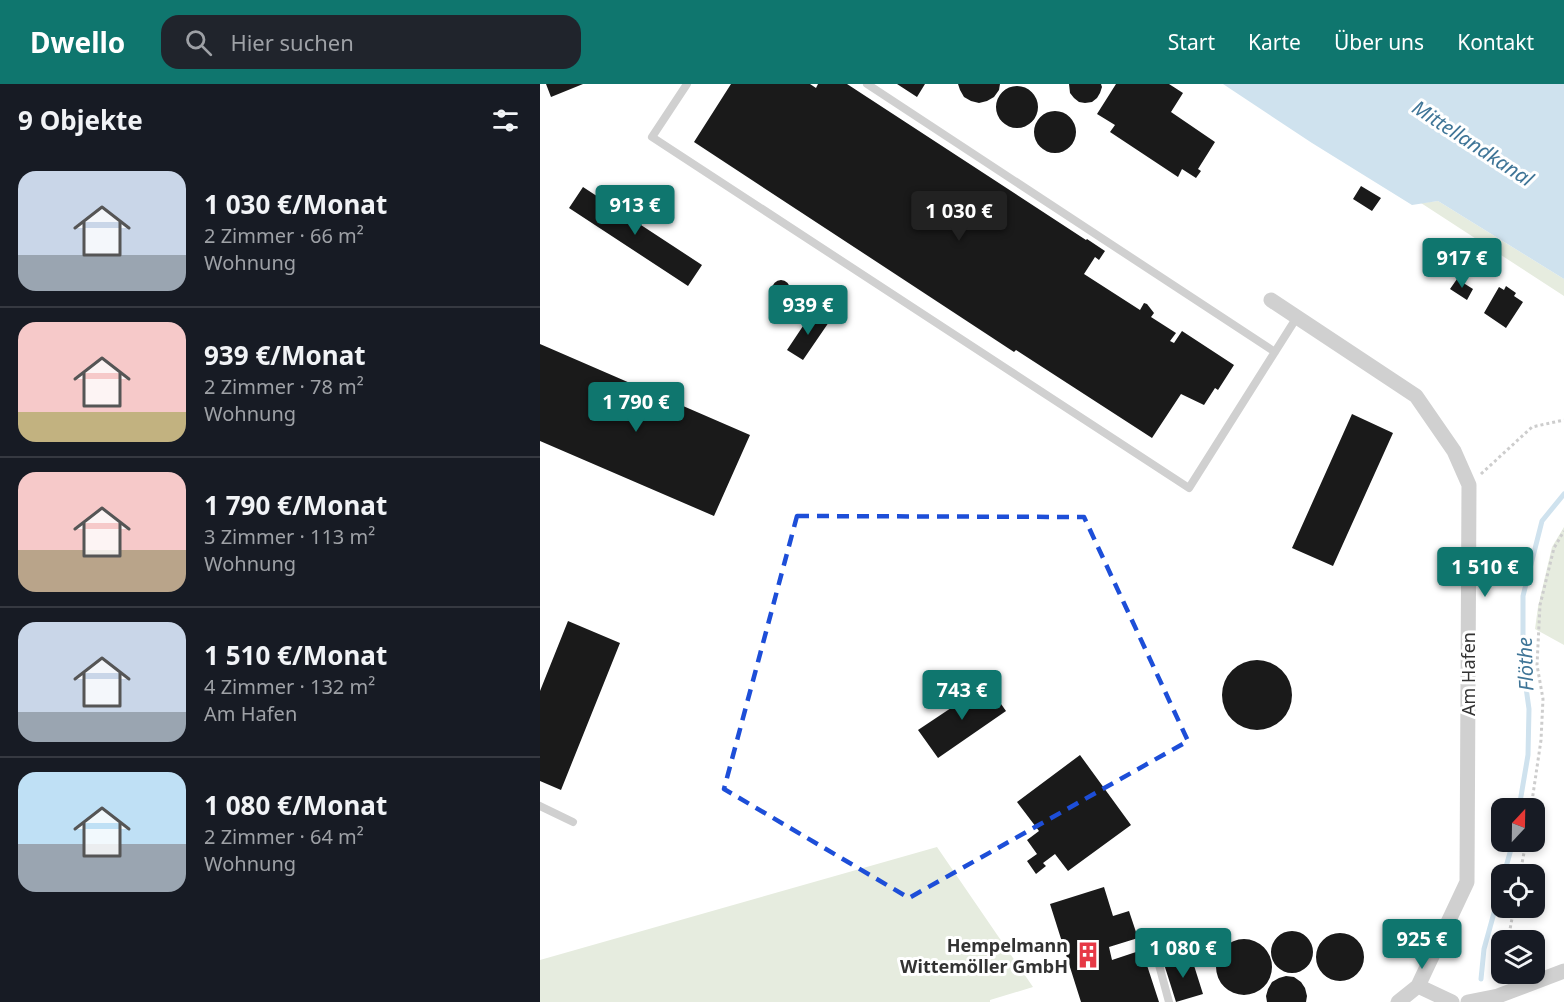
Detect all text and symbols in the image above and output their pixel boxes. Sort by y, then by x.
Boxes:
search box [161,15,581,69]
text: Dwello [30,23,125,61]
icon: search [182,26,215,59]
text: Hier suchen [230,27,354,57]
text: Start [1168,28,1215,56]
text: Karte [1248,28,1301,56]
text: Über uns [1334,28,1424,56]
text: Kontakt [1457,28,1534,56]
water label: Mittellandkanal [1407,94,1540,193]
text: 9 Objekte [18,102,143,138]
icon: filters [489,104,522,137]
pin: 913 € [593,185,677,236]
text: 1 030 €/Monat [204,186,387,222]
text: 913 € [610,191,660,218]
pin: 1 030 € [904,191,1014,242]
icon: home [66,195,138,267]
text: 1 030 € [925,197,993,224]
text: 2 Zimmer · 66 m² [204,222,364,249]
pin: 917 € [1420,238,1504,289]
text: 917 € [1437,244,1487,271]
text: Wohnung [204,249,296,276]
pin: 939 € [766,285,850,336]
text: 939 € [783,291,833,318]
text: 939 €/Monat [204,337,366,373]
icon: home [66,346,138,418]
text: 2 Zimmer · 78 m² [204,373,364,400]
pin: 1 790 € [581,382,691,433]
text: 1 790 € [602,388,670,415]
text: Wohnung [204,400,296,427]
text: 1 790 €/Monat [204,487,387,523]
icon: home [66,496,138,568]
text: 3 Zimmer · 113 m² [204,523,375,550]
pin: 1 510 € [1430,547,1540,598]
text: Wohnung [204,550,296,577]
text: 1 510 € [1451,553,1519,580]
street label: Am Hafen [1456,632,1480,716]
water label: Flöthe [1511,636,1539,692]
text: 1 510 €/Monat [204,637,387,673]
icon: home [66,646,138,718]
pin: 743 € [920,670,1004,721]
text: 4 Zimmer · 132 m² [204,673,375,700]
text: 743 € [937,676,987,703]
text: Am Hafen [204,700,297,727]
text: 1 080 €/Monat [204,787,387,823]
icon: home [66,796,138,868]
north arrow [1491,798,1545,852]
map controls [1491,798,1545,984]
text: 2 Zimmer · 64 m² [204,823,364,850]
text: Wohnung [204,850,296,877]
button: locate [1491,864,1545,918]
pin: 925 € [1380,919,1464,970]
text: 925 € [1397,925,1447,952]
pin: 1 080 € [1128,928,1238,979]
button: layers [1491,930,1545,984]
place label: Hempelmann Wittemöller GmbH [900,933,1068,978]
text: 1 080 € [1149,934,1217,961]
building icon: Hempelmann Wittemöller GmbH [1073,940,1103,970]

